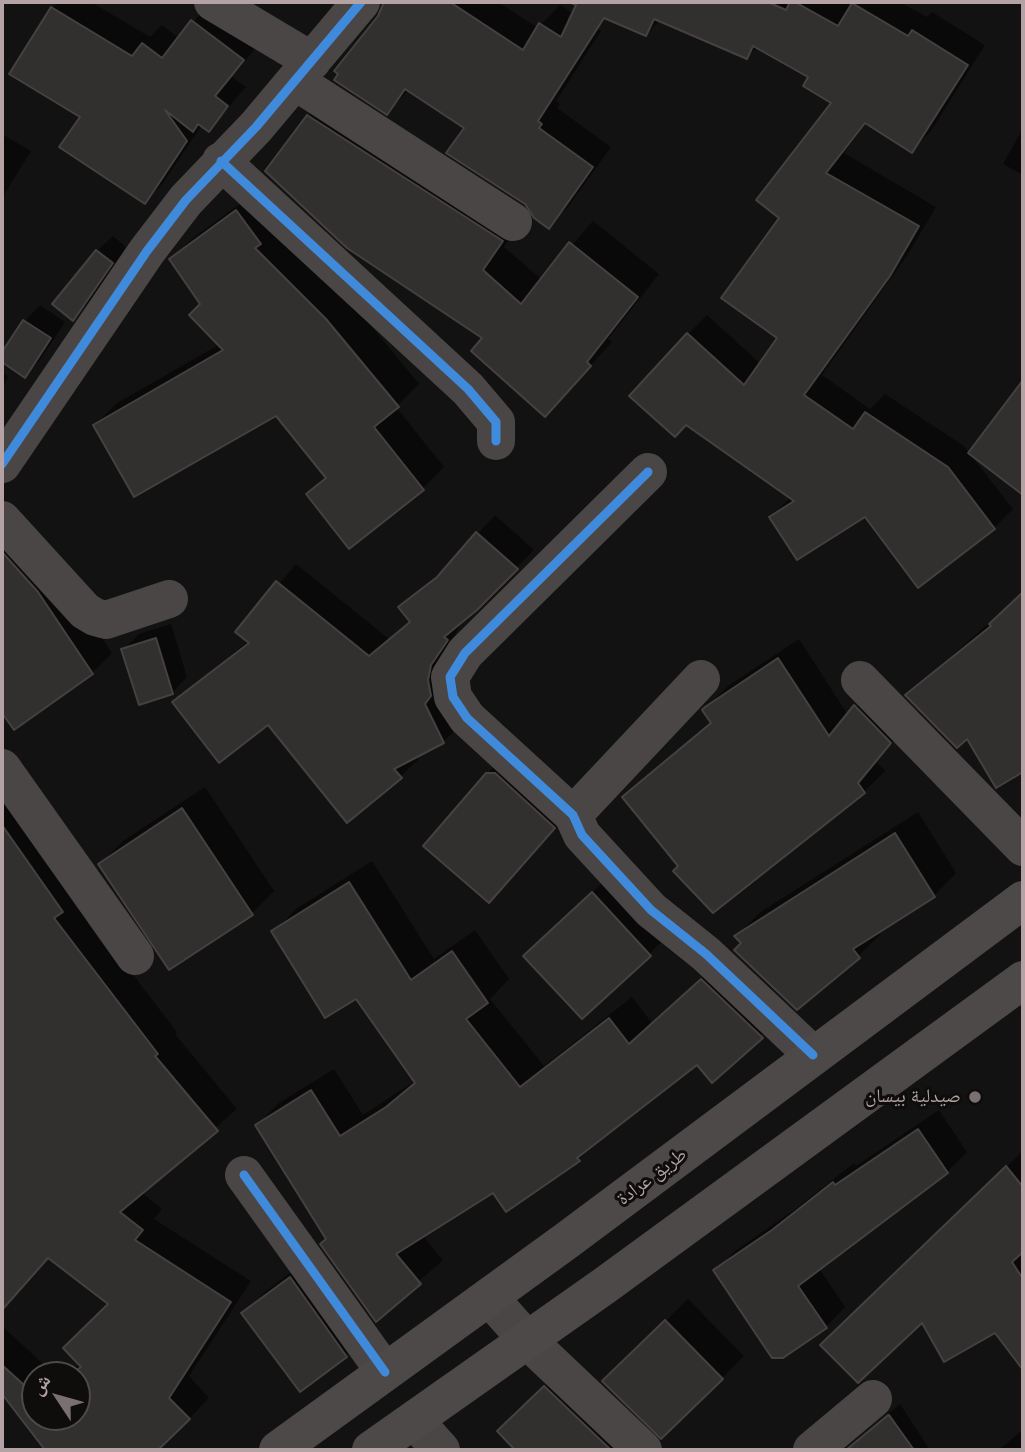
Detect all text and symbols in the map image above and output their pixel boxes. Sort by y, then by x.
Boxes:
place label: صيدلية بيسان [865,1086,961,1108]
marker: صيدلية بيسان [967,1089,983,1105]
street label: طريق عرادة [613,1143,691,1211]
north arrow [21,1361,91,1431]
text: ش [25,1370,55,1399]

